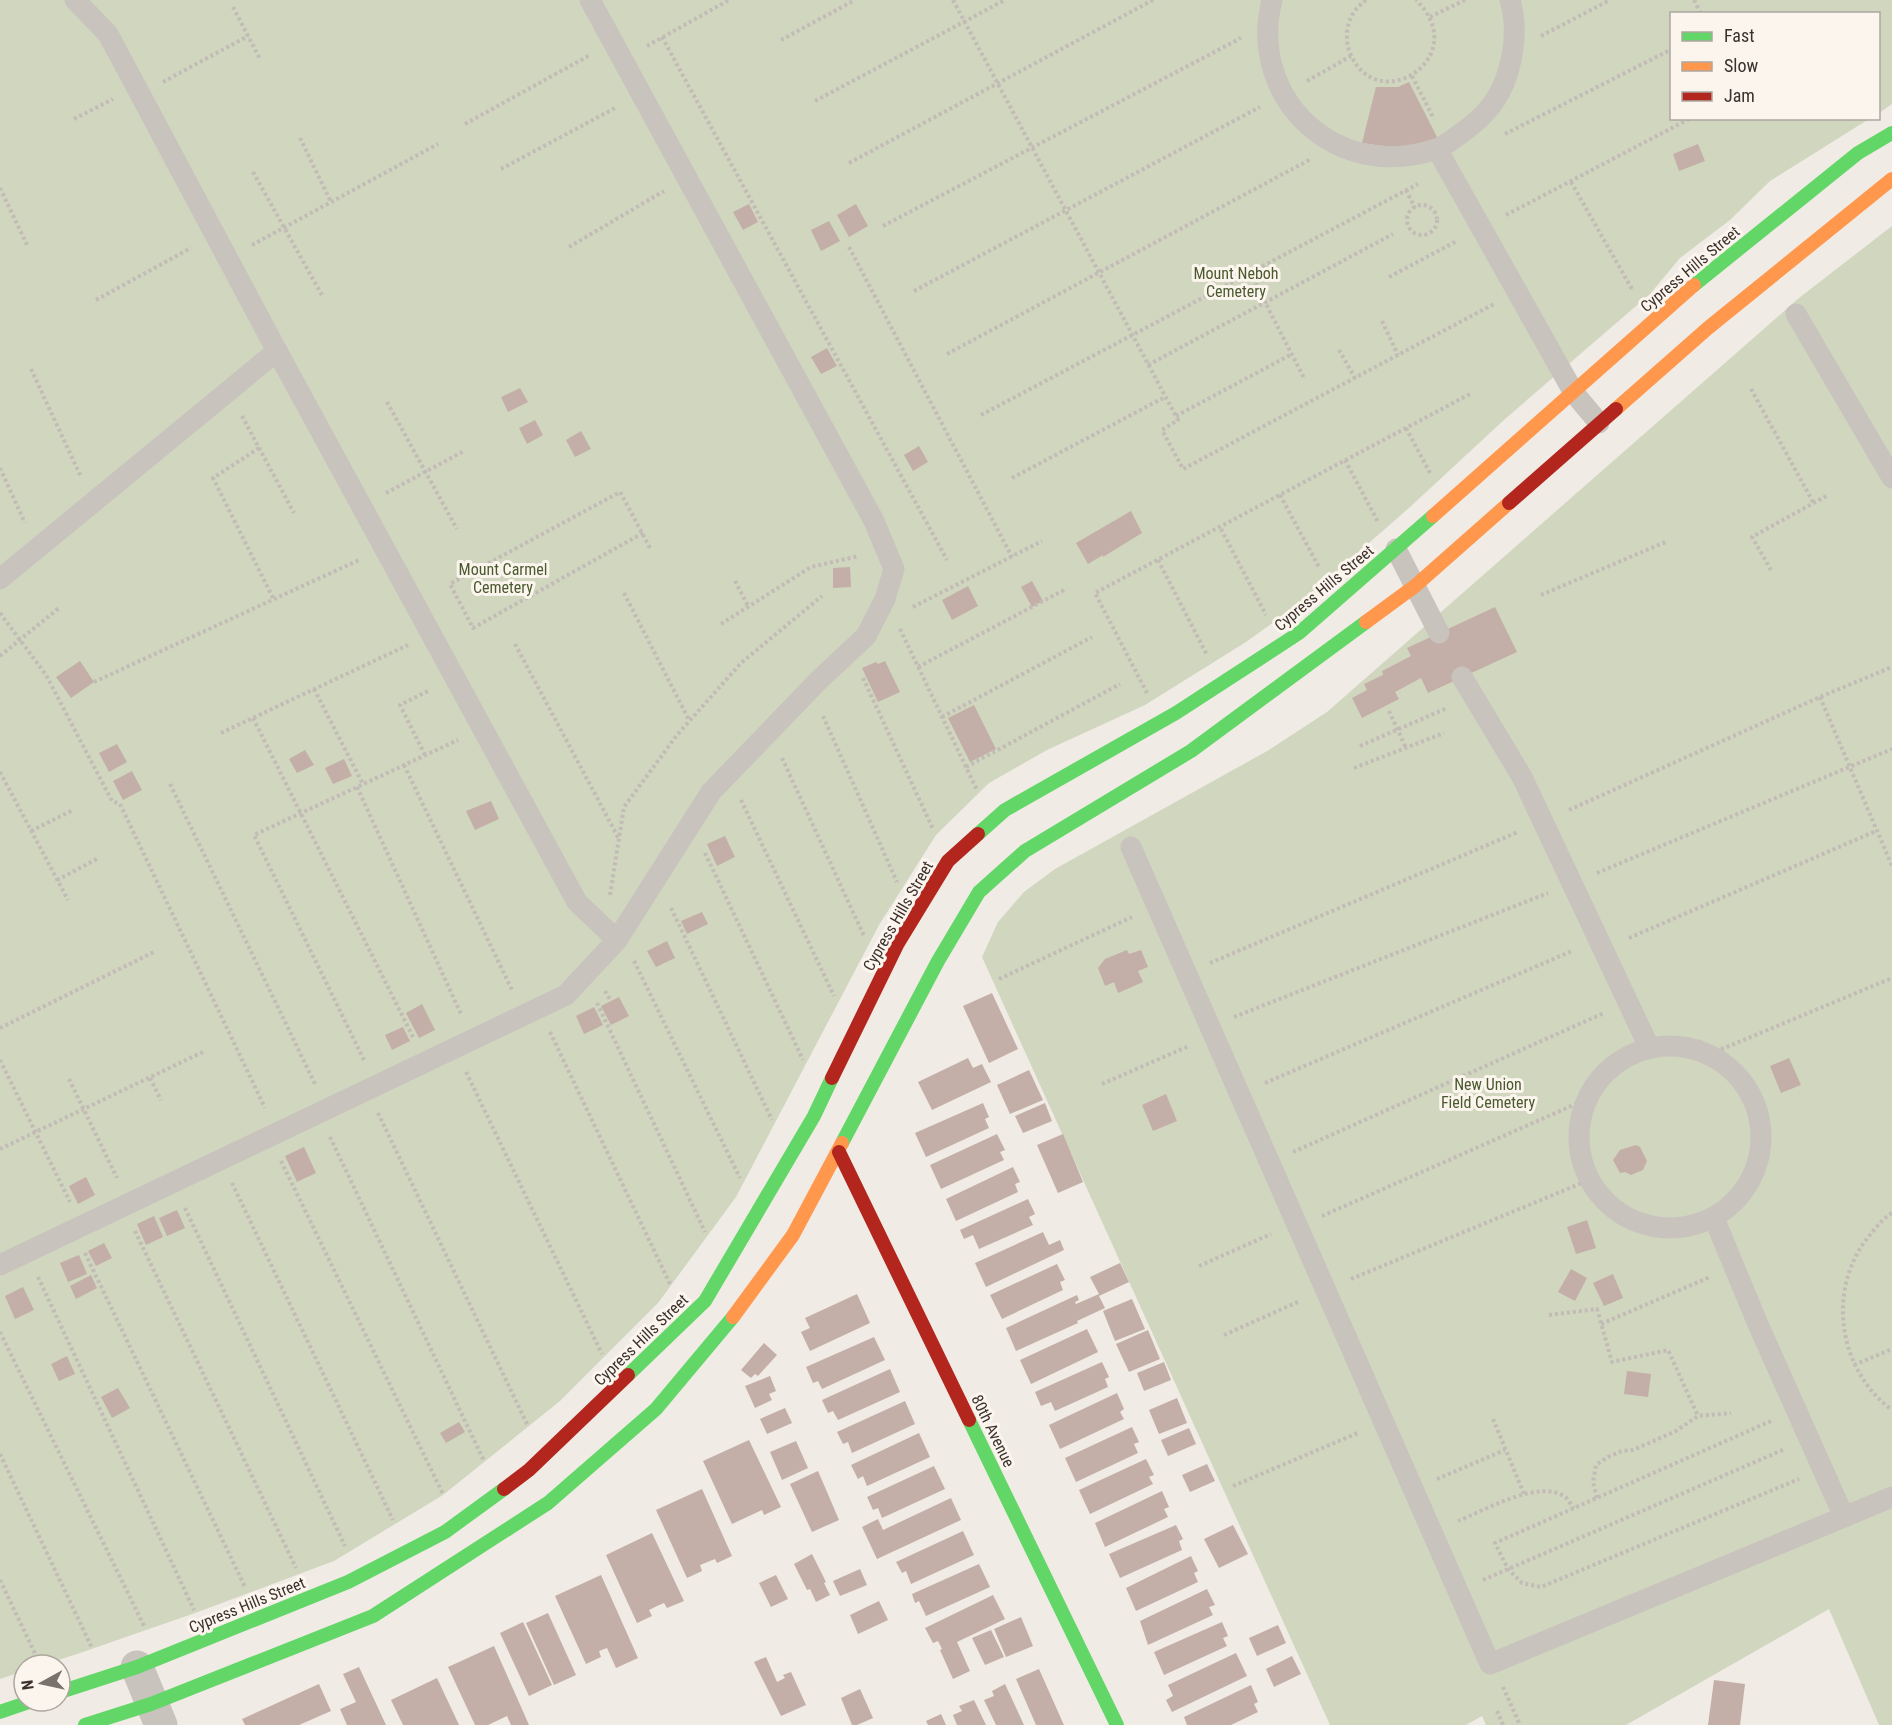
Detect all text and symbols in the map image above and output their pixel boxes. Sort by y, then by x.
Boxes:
legend [1670,12,1880,120]
text: Fast [1724,25,1755,46]
text: Slow [1724,55,1759,76]
text: Jam [1724,85,1755,106]
street label: Cypress Hills Street [1637,222,1744,316]
park label: Mount Neboh Cemetery [1193,264,1279,301]
street label: Cypress Hills Street [1271,541,1378,635]
park label: Mount Carmel Cemetery [459,560,547,597]
street label: Cypress Hills Street [859,858,937,974]
park label: New Union Field Cemetery [1441,1075,1535,1112]
street label: Cypress Hills Street [590,1290,692,1390]
street label: 80th Avenue [967,1392,1019,1470]
street label: Cypress Hills Street [186,1573,308,1637]
north arrow [12,1653,72,1713]
text: N [18,1679,38,1691]

